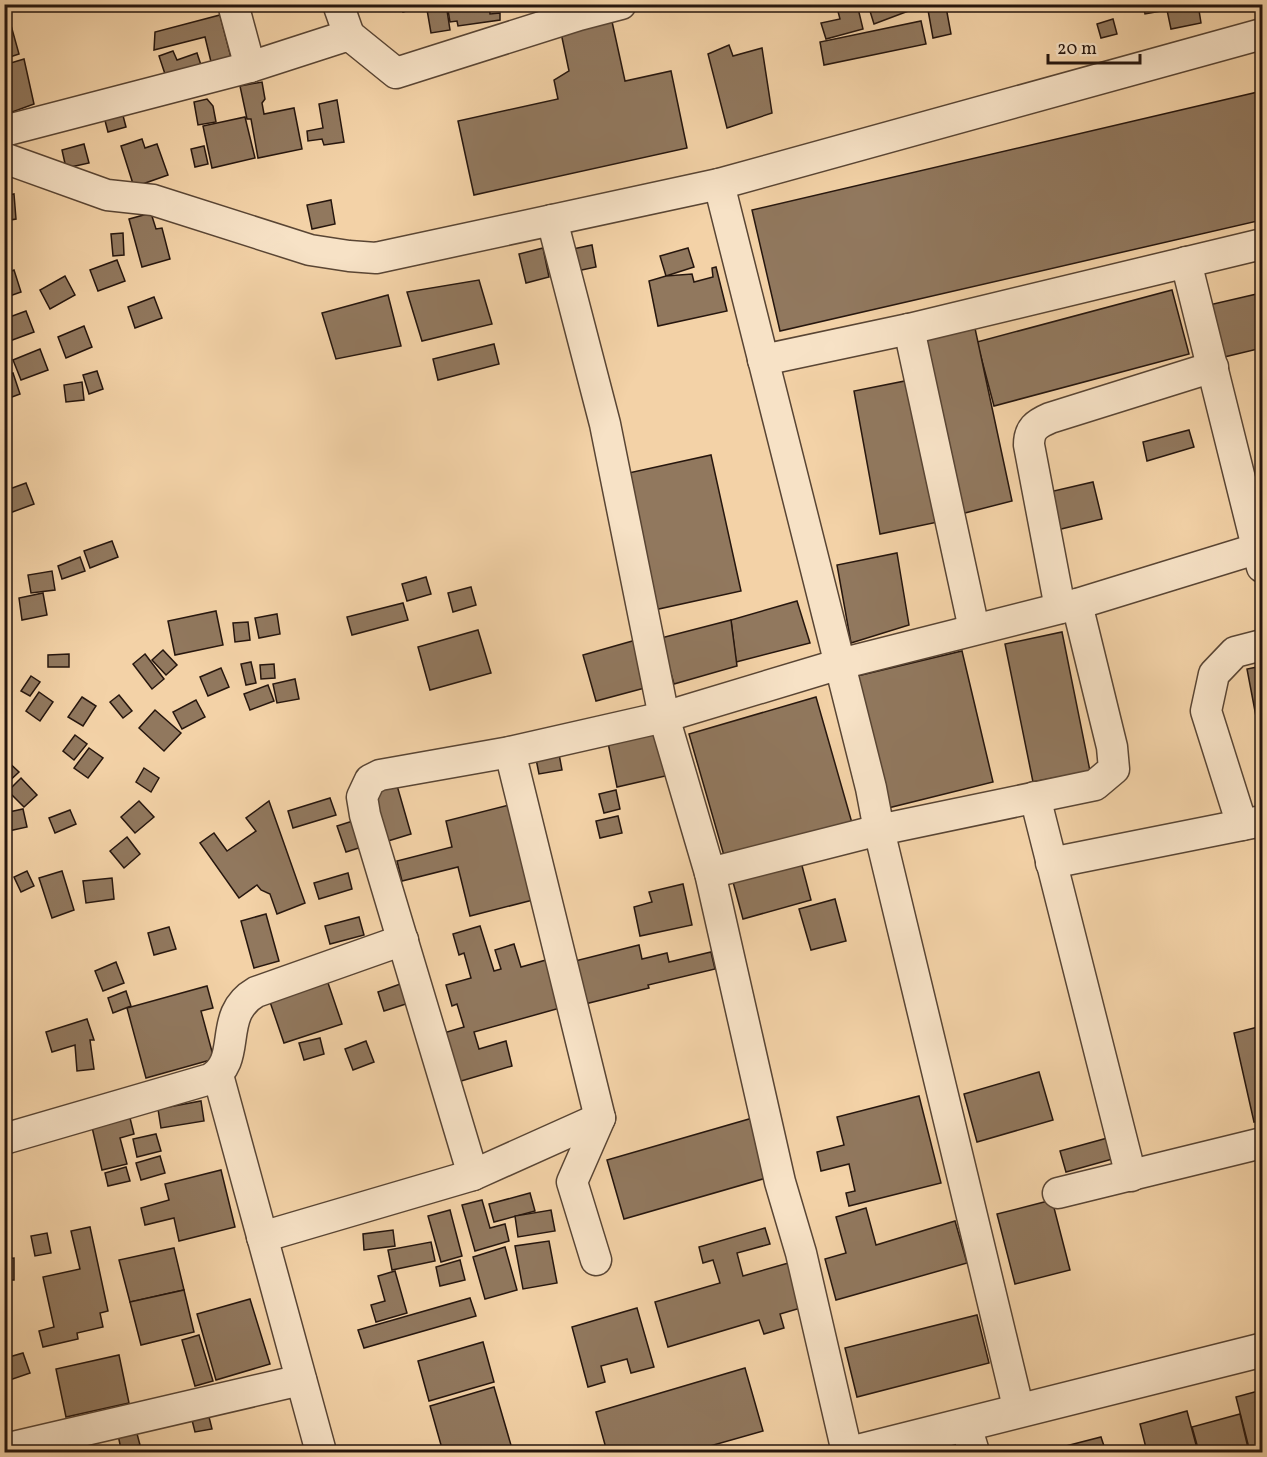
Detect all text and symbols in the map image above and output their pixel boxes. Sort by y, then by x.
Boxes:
scale bar [1048,27,1140,65]
text: 20 m [1057,37,1097,62]

